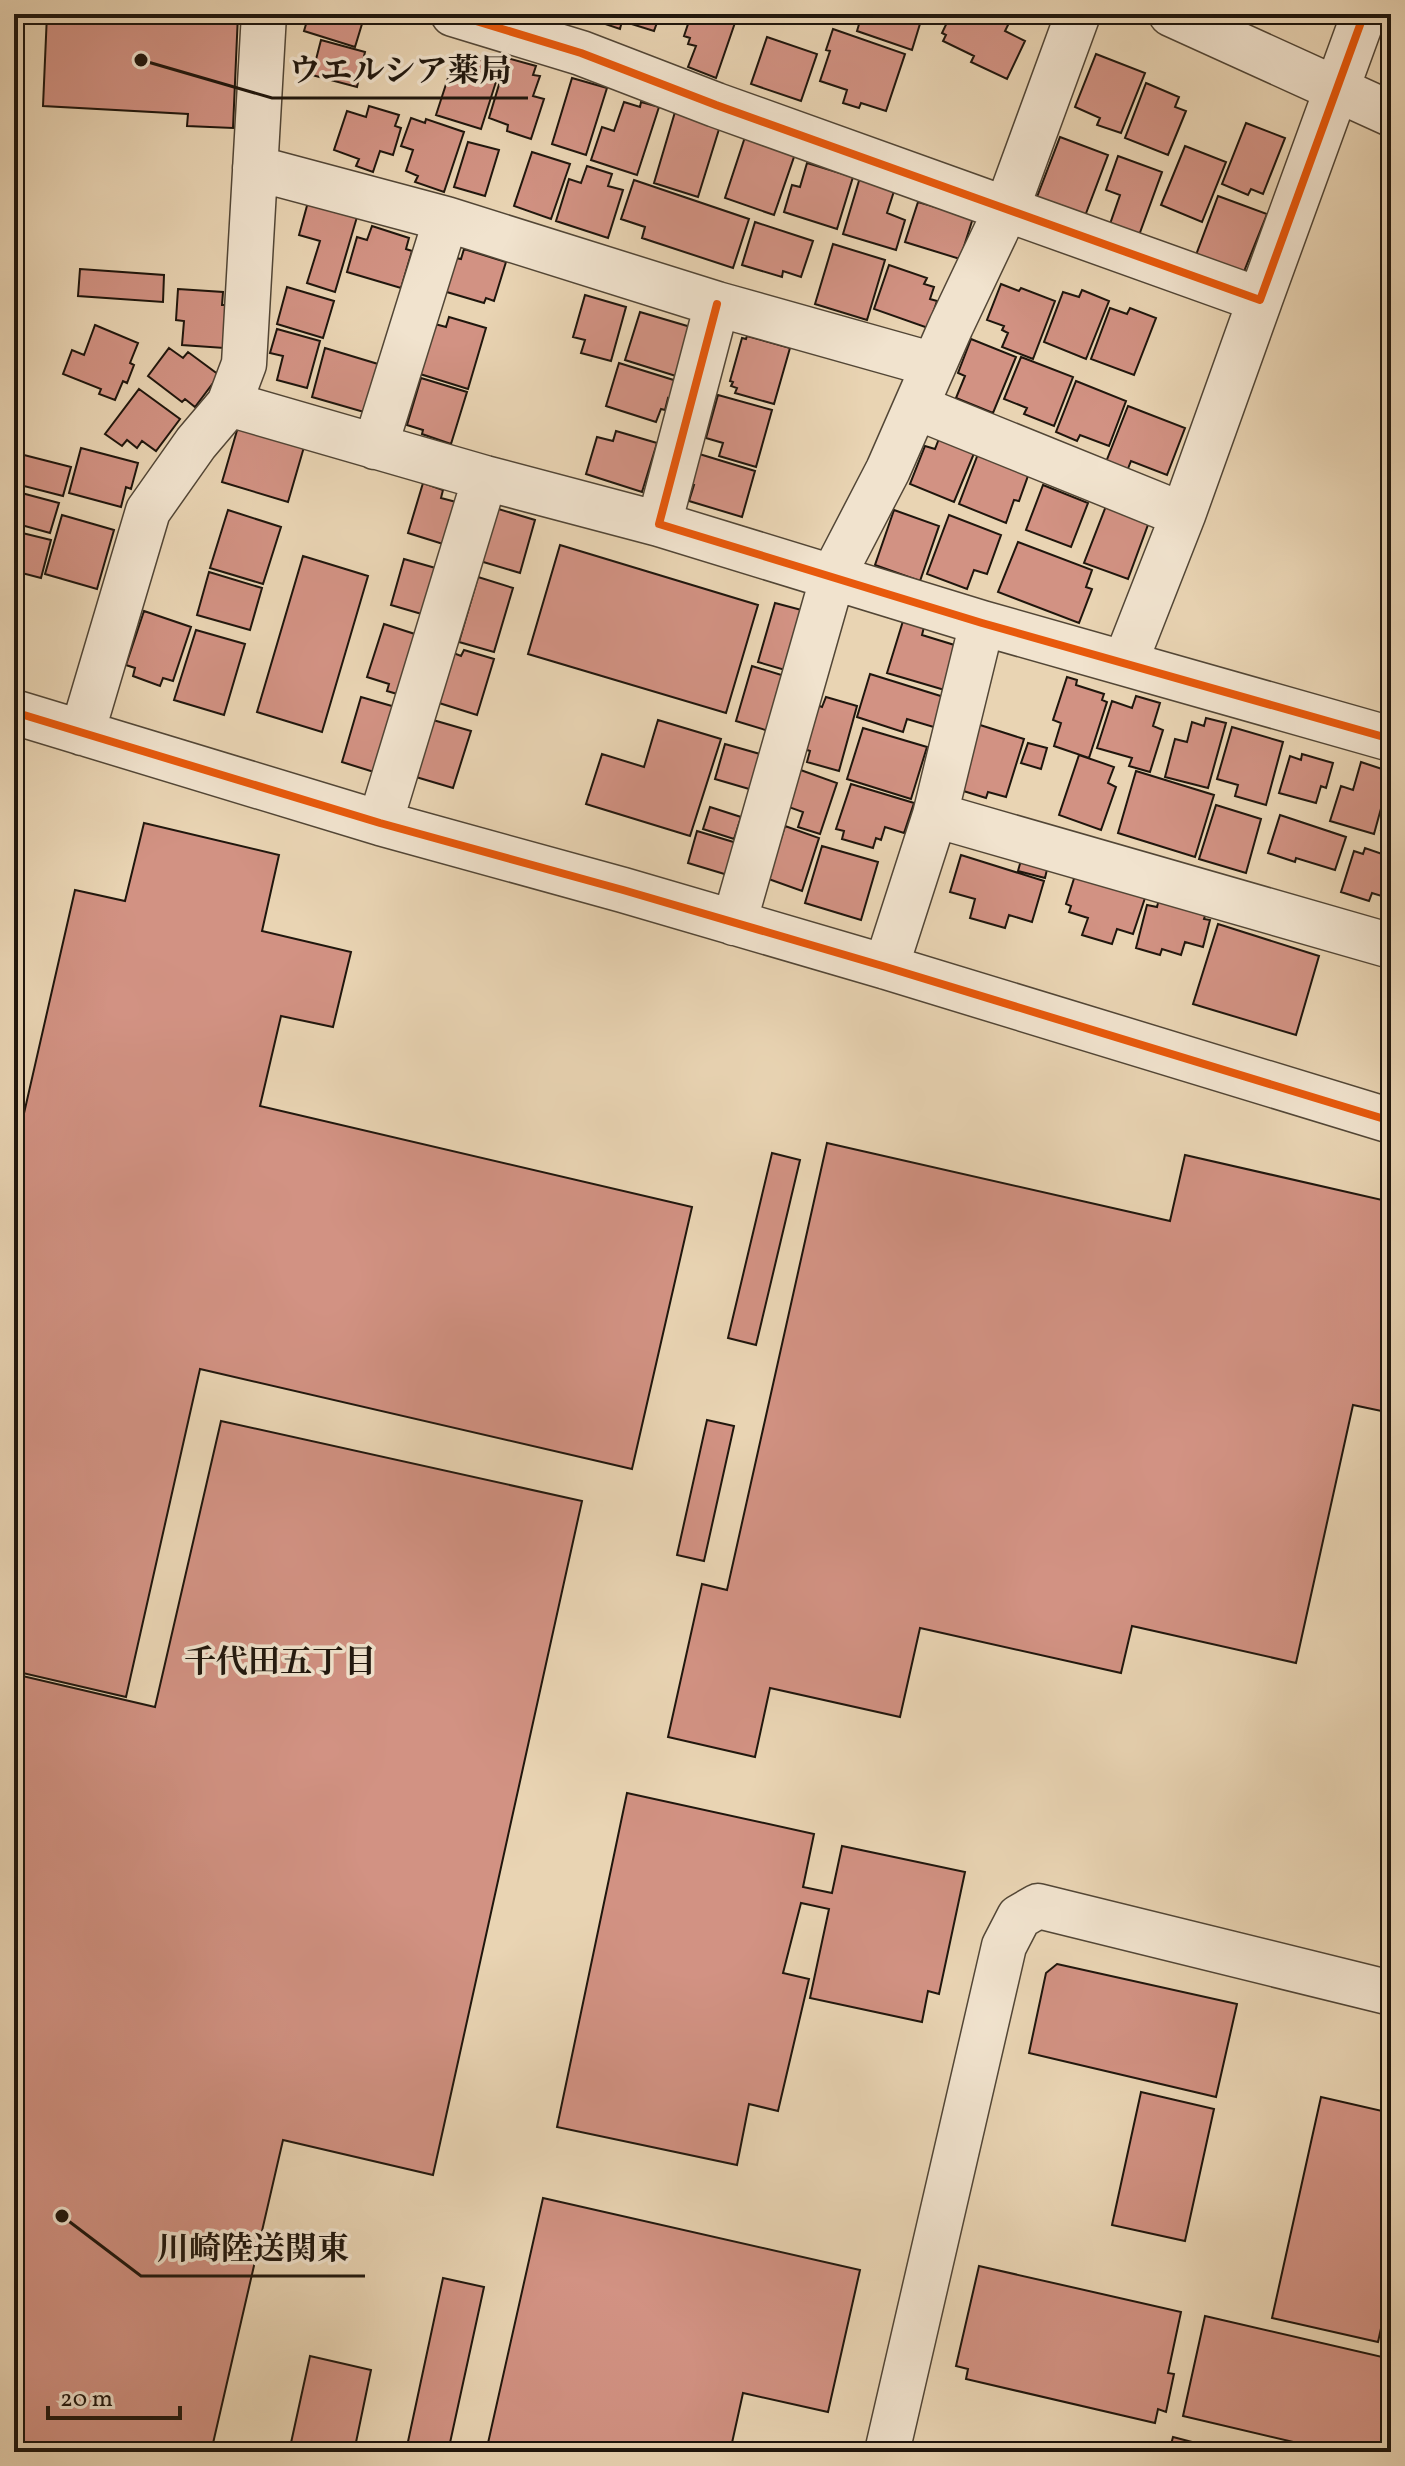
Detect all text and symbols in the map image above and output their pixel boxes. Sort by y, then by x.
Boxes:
callout: ウエルシア薬局 [272,42,528,98]
text: ウエルシア薬局 [288,51,512,95]
district label: 千代田五丁目 [184,1642,376,1686]
callout: 川崎陸送関東 [141,2220,365,2276]
text: 川崎陸送関東 [157,2229,349,2273]
scale bar [48,2370,180,2420]
text: 20 m [60,2383,113,2417]

